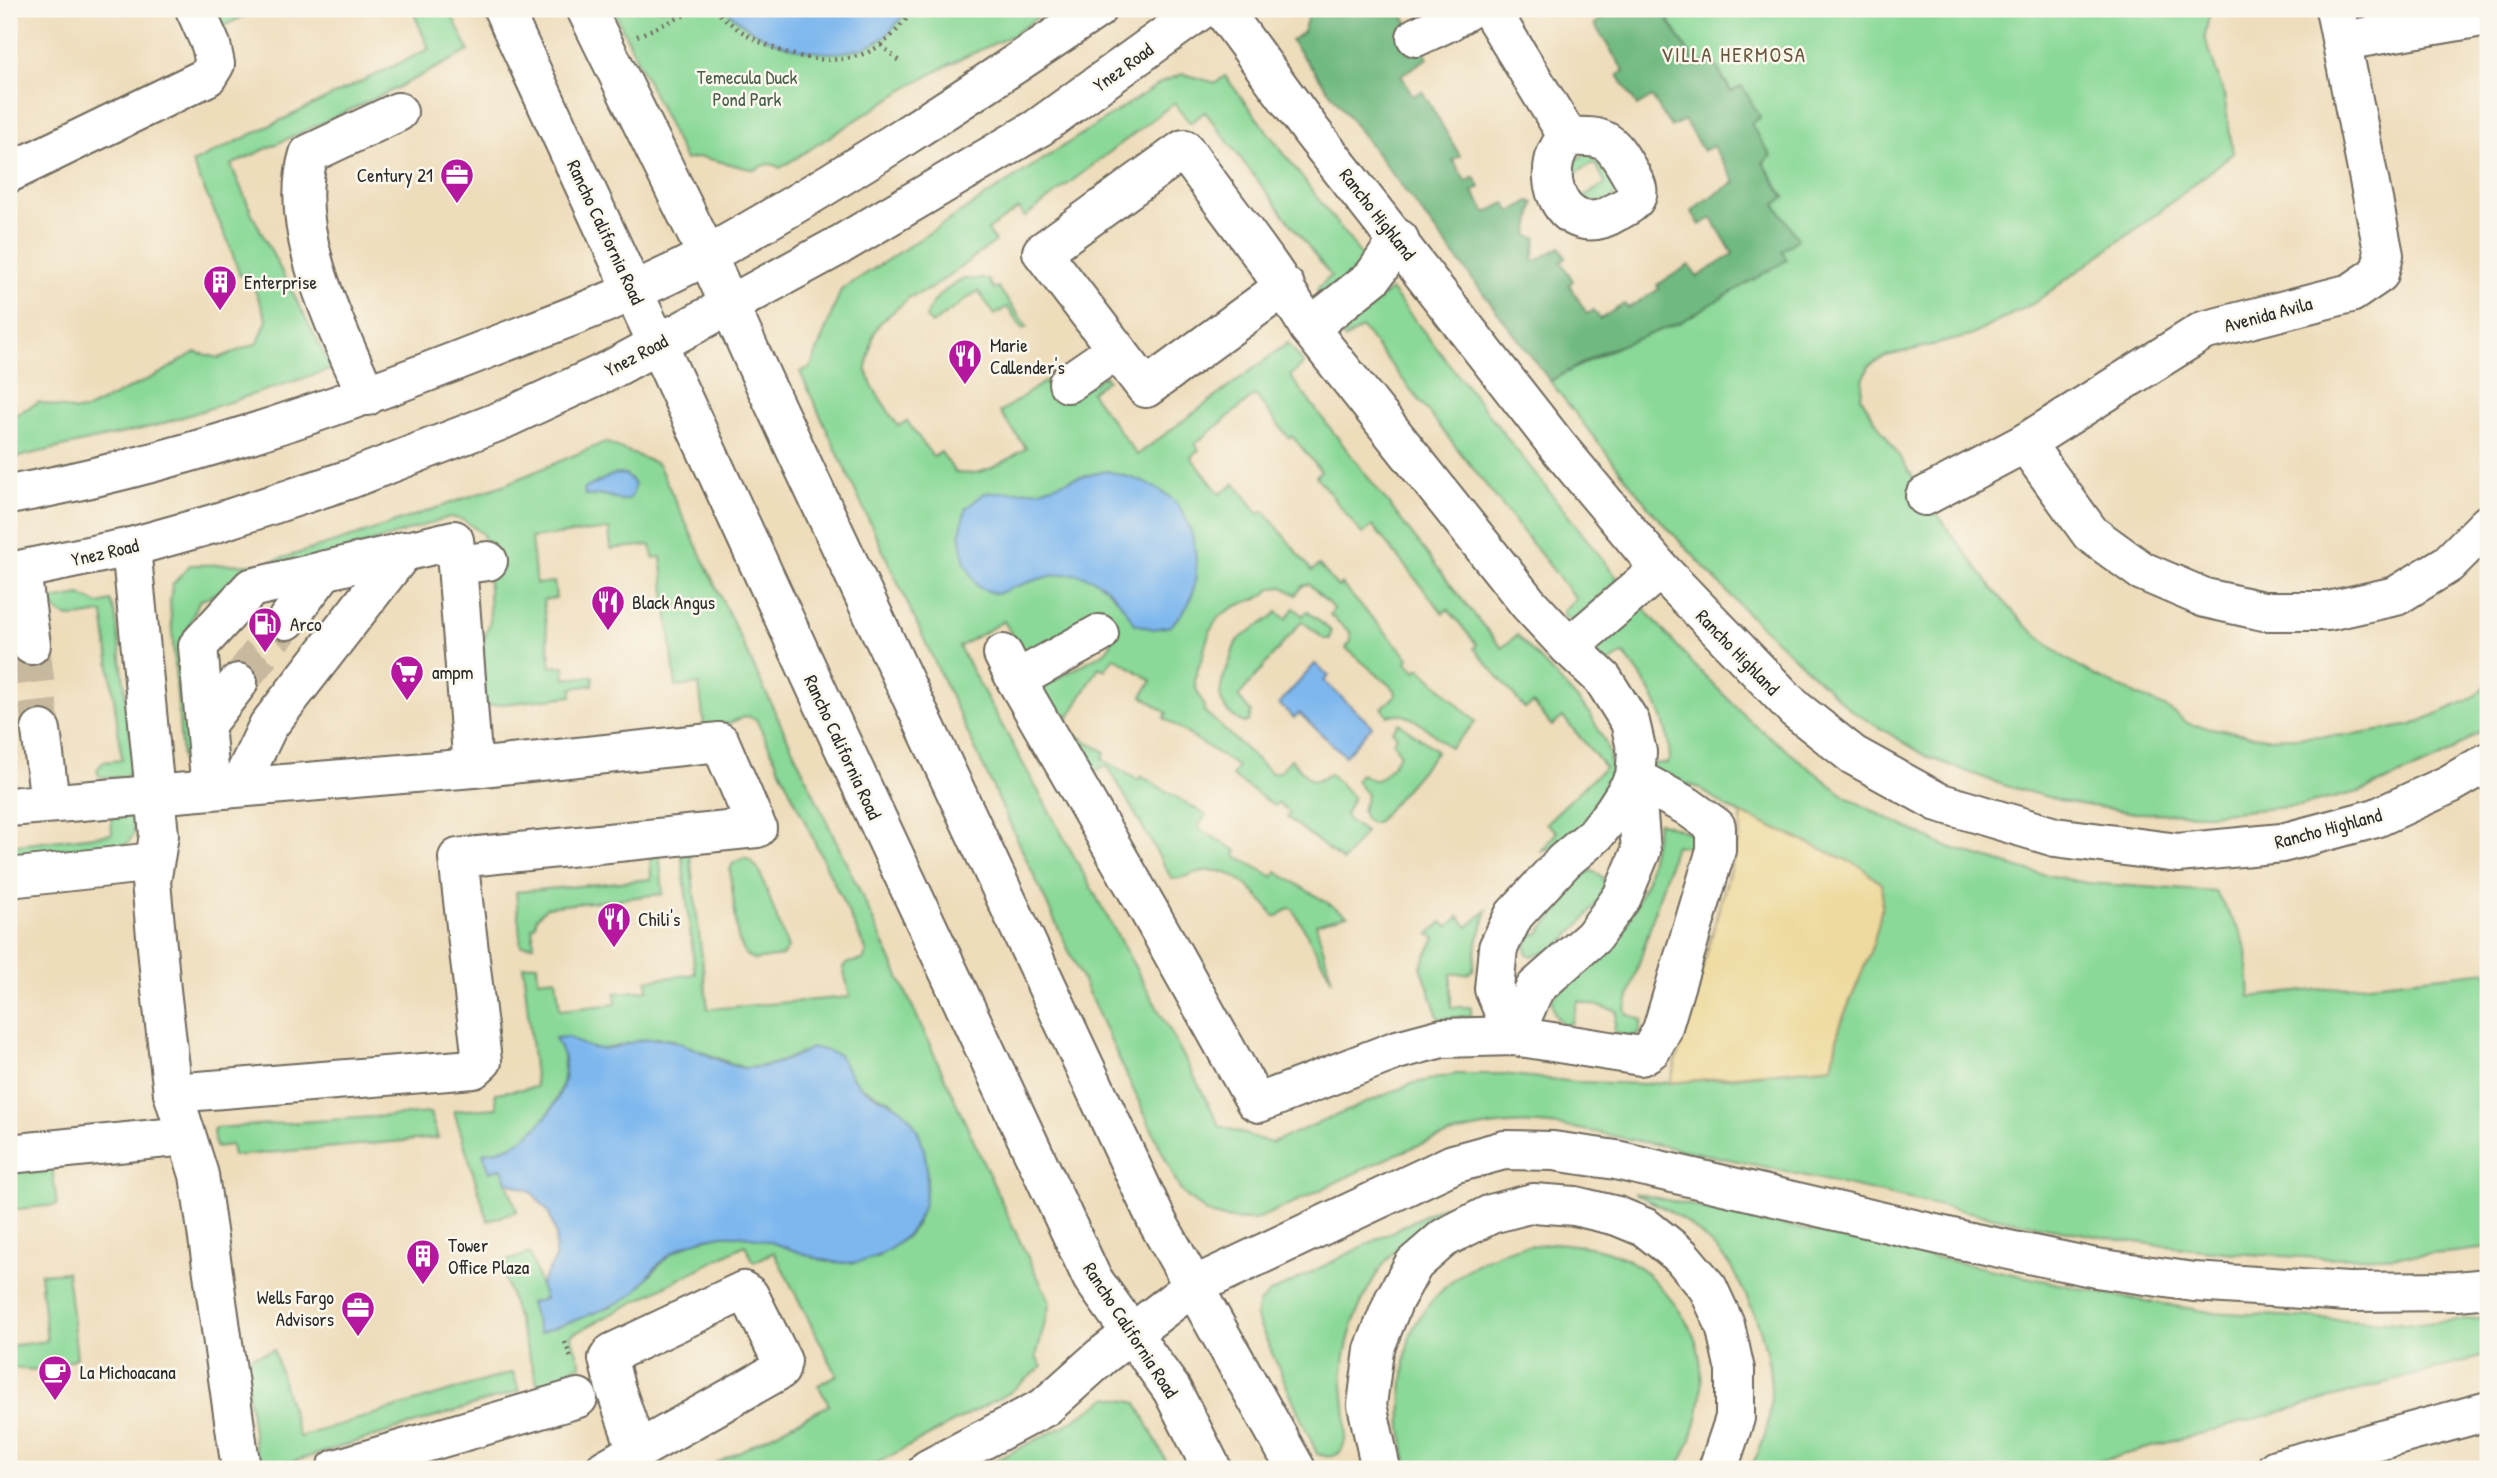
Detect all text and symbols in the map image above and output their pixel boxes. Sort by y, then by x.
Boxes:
street label: Ynez Road [1088,36,1159,98]
district label: VILLA HERMOSA [1661,40,1807,69]
park label: Temecula Duck Pond Park [697,64,797,112]
street label: Rancho California Road [561,155,651,309]
office icon: Century 21 [438,156,476,205]
place label: Century 21 [357,162,433,188]
street label: Rancho Highland [1334,163,1423,266]
building icon: Enterprise [201,263,239,312]
place label: Enterprise [244,269,317,295]
street label: Avenida Avila [2221,290,2315,338]
street label: Ynez Road [600,327,673,382]
place label: Marie Callender's [990,332,1065,380]
restaurant icon: Marie Callender's [946,337,984,386]
street label: Ynez Road [69,532,142,572]
restaurant icon: Black Angus [589,583,627,632]
place label: Black Angus [632,589,715,615]
street label: Rancho Highland [1690,603,1786,701]
fuel station icon: Arco [246,605,284,654]
place label: Arco [290,611,322,637]
supermarket icon: ampm [388,653,426,702]
place label: ampm [432,659,474,685]
street label: Rancho California Road [798,670,888,824]
street label: Rancho Highland [2271,801,2385,855]
restaurant icon: Chili's [595,900,633,949]
place label: Chili's [638,906,680,932]
place label: Tower Office Plaza [448,1232,530,1280]
building icon: Tower Office Plaza [404,1237,442,1286]
street label: Rancho California Road [1077,1257,1185,1403]
place label: Wells Fargo Advisors [257,1284,334,1332]
office icon: Wells Fargo Advisors [339,1289,377,1338]
cafe icon: La Michoacana [36,1353,74,1402]
place label: La Michoacana [80,1359,176,1385]

